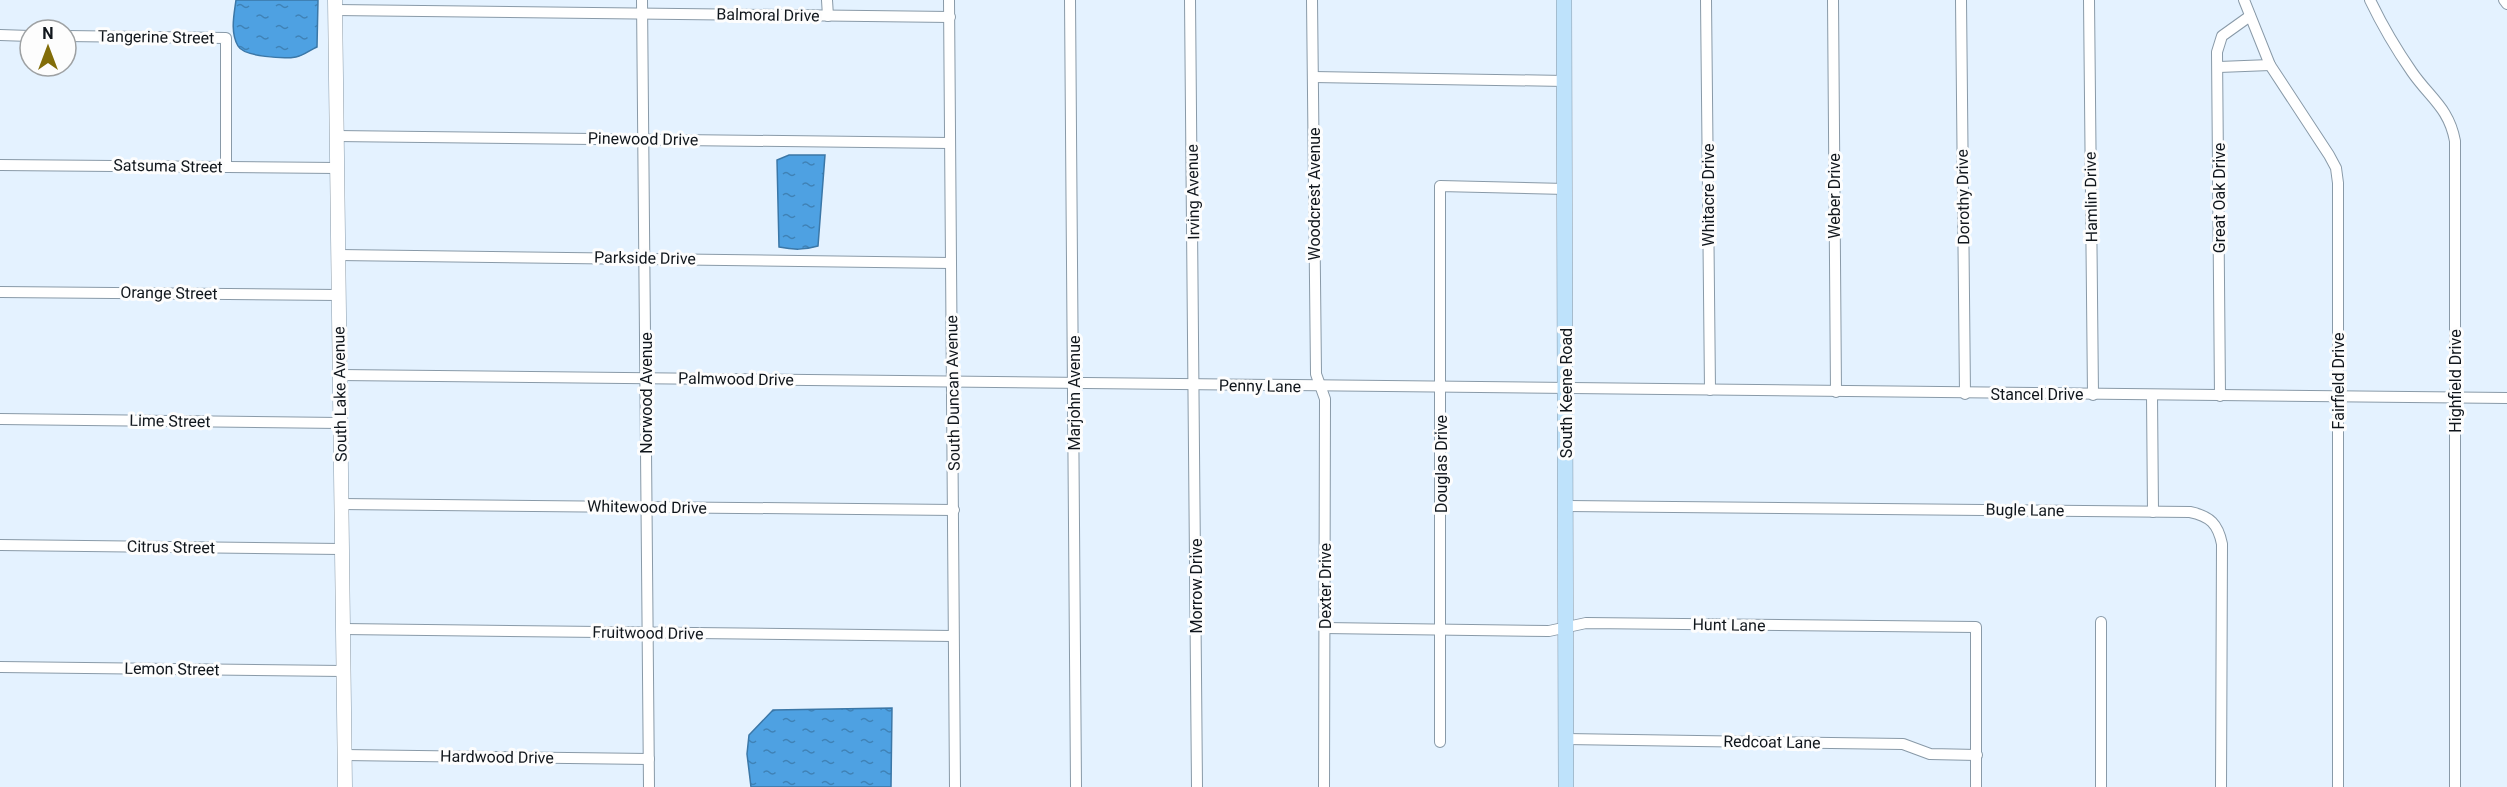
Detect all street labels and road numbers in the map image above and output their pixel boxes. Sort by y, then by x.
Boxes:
street label: Balmoral Drive [716,5,820,25]
street label: Tangerine Street [98,26,214,48]
street label: Woodcrest Avenue [1305,127,1324,261]
street label: Pinewood Drive [588,129,698,149]
street label: Great Oak Drive [2210,143,2229,253]
street label: Irving Avenue [1183,144,1203,240]
street label: Whitacre Drive [1699,144,1718,246]
street label: Dorothy Drive [1953,149,1973,245]
street label: Hamlin Drive [2081,151,2101,243]
street label: Weber Drive [1825,153,1844,239]
street label: Satsuma Street [113,156,223,176]
street label: Parkside Drive [594,248,696,268]
street label: Orange Street [120,283,218,303]
street label: South Duncan Avenue [942,315,964,471]
street label: South Lake Avenue [329,326,351,462]
street label: South Keene Road [1557,328,1576,458]
street label: Highfield Drive [2446,329,2465,433]
street label: Norwood Avenue [637,332,656,454]
street label: Fairfield Drive [2329,333,2348,429]
street label: Marjohn Avenue [1065,336,1084,450]
street label: Palmwood Drive [678,368,794,390]
street label: Penny Lane [1219,376,1301,396]
street label: Stancel Drive [1991,385,2083,404]
street label: Lime Street [129,411,211,431]
street label: Douglas Drive [1432,415,1451,513]
street label: Whitewood Drive [587,496,707,518]
street label: Bugle Lane [1985,500,2065,520]
street label: Citrus Street [127,537,215,557]
street label: Morrow Drive [1187,539,1206,633]
street label: Dexter Drive [1316,543,1335,629]
street label: Hunt Lane [1692,615,1766,635]
street label: Fruitwood Drive [592,623,704,643]
street label: Lemon Street [124,659,220,679]
street label: Redcoat Lane [1723,732,1821,752]
street label: Hardwood Drive [440,747,554,767]

